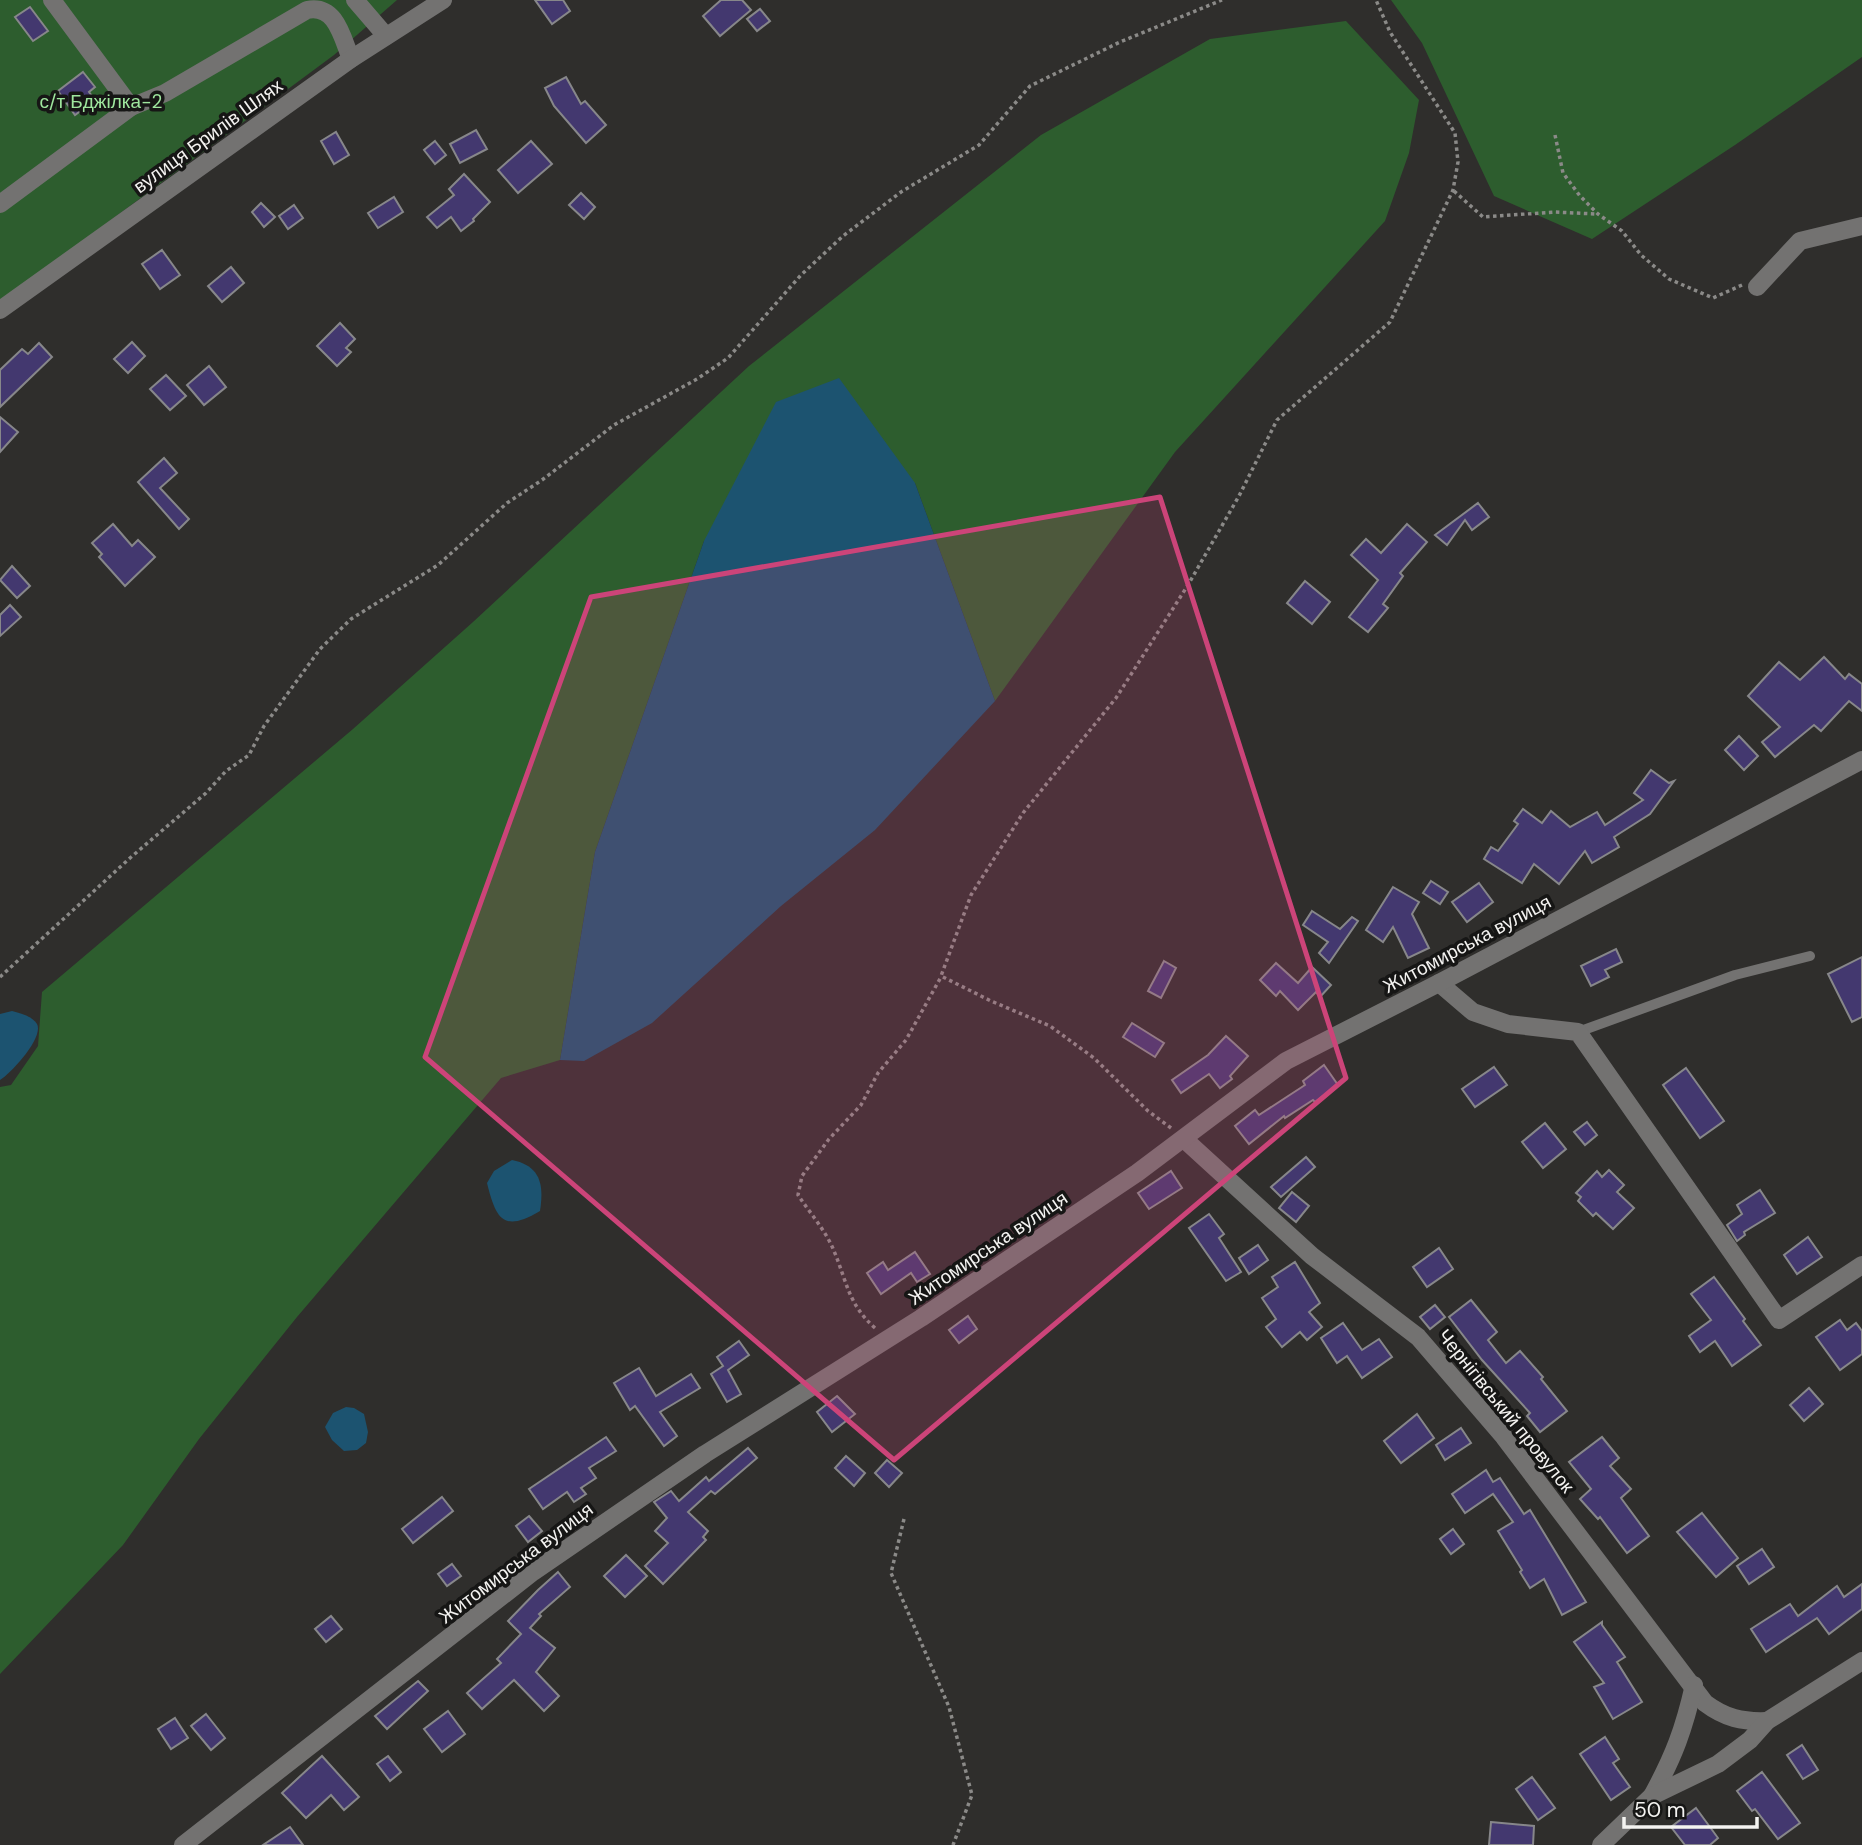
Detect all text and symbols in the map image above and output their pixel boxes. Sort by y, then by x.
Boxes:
street label: вулиця Брилів Шлях [128,73,288,199]
park label: с/т Бджілка-2 [40,89,162,114]
street label: Житомирська вулиця [1379,889,1555,999]
street label: Житомирська вулиця [904,1185,1072,1311]
street label: Чернігівський провулок [1432,1324,1580,1499]
street label: Житомирська вулиця [434,1497,598,1629]
scale bar [1624,1786,1757,1830]
text: 50 m [1634,1796,1685,1824]

